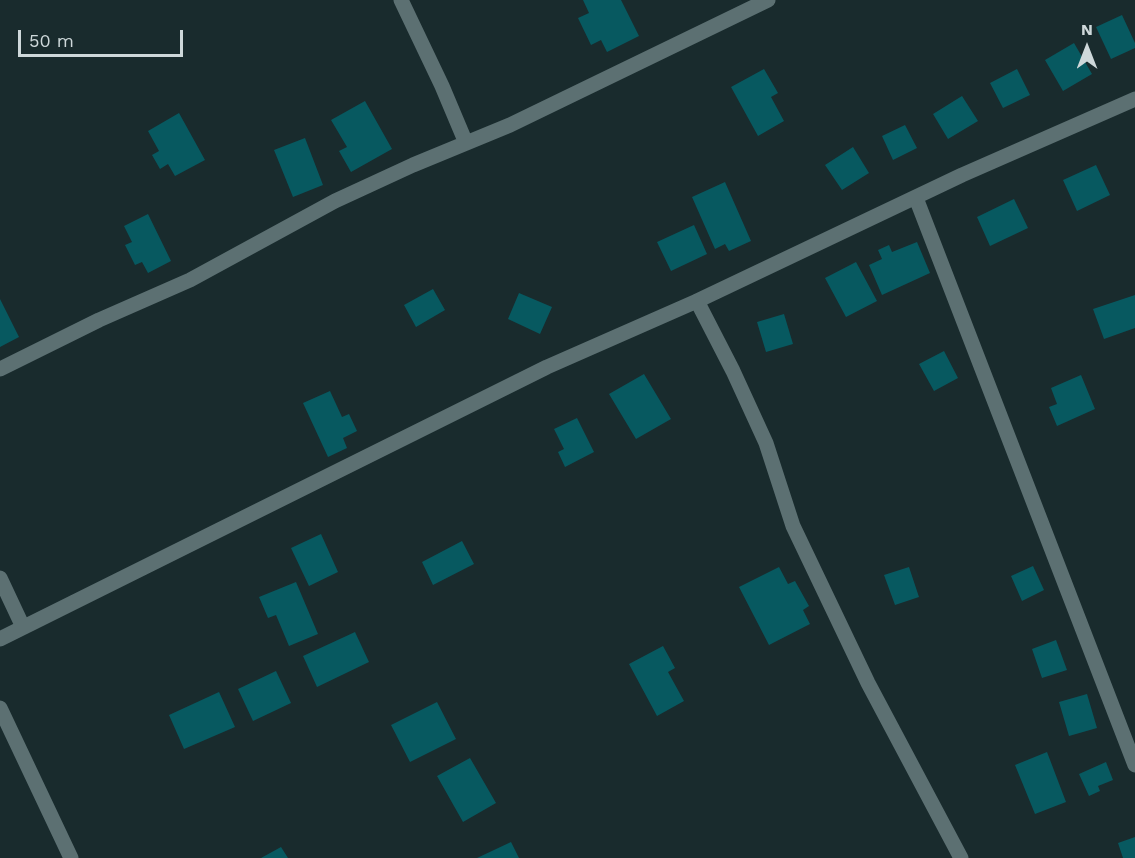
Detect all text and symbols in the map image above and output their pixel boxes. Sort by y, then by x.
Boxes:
scale bar [21,18,186,56]
north arrow [1057,18,1117,78]
text: N [1081,20,1093,39]
text: 50 m [29,30,74,51]

